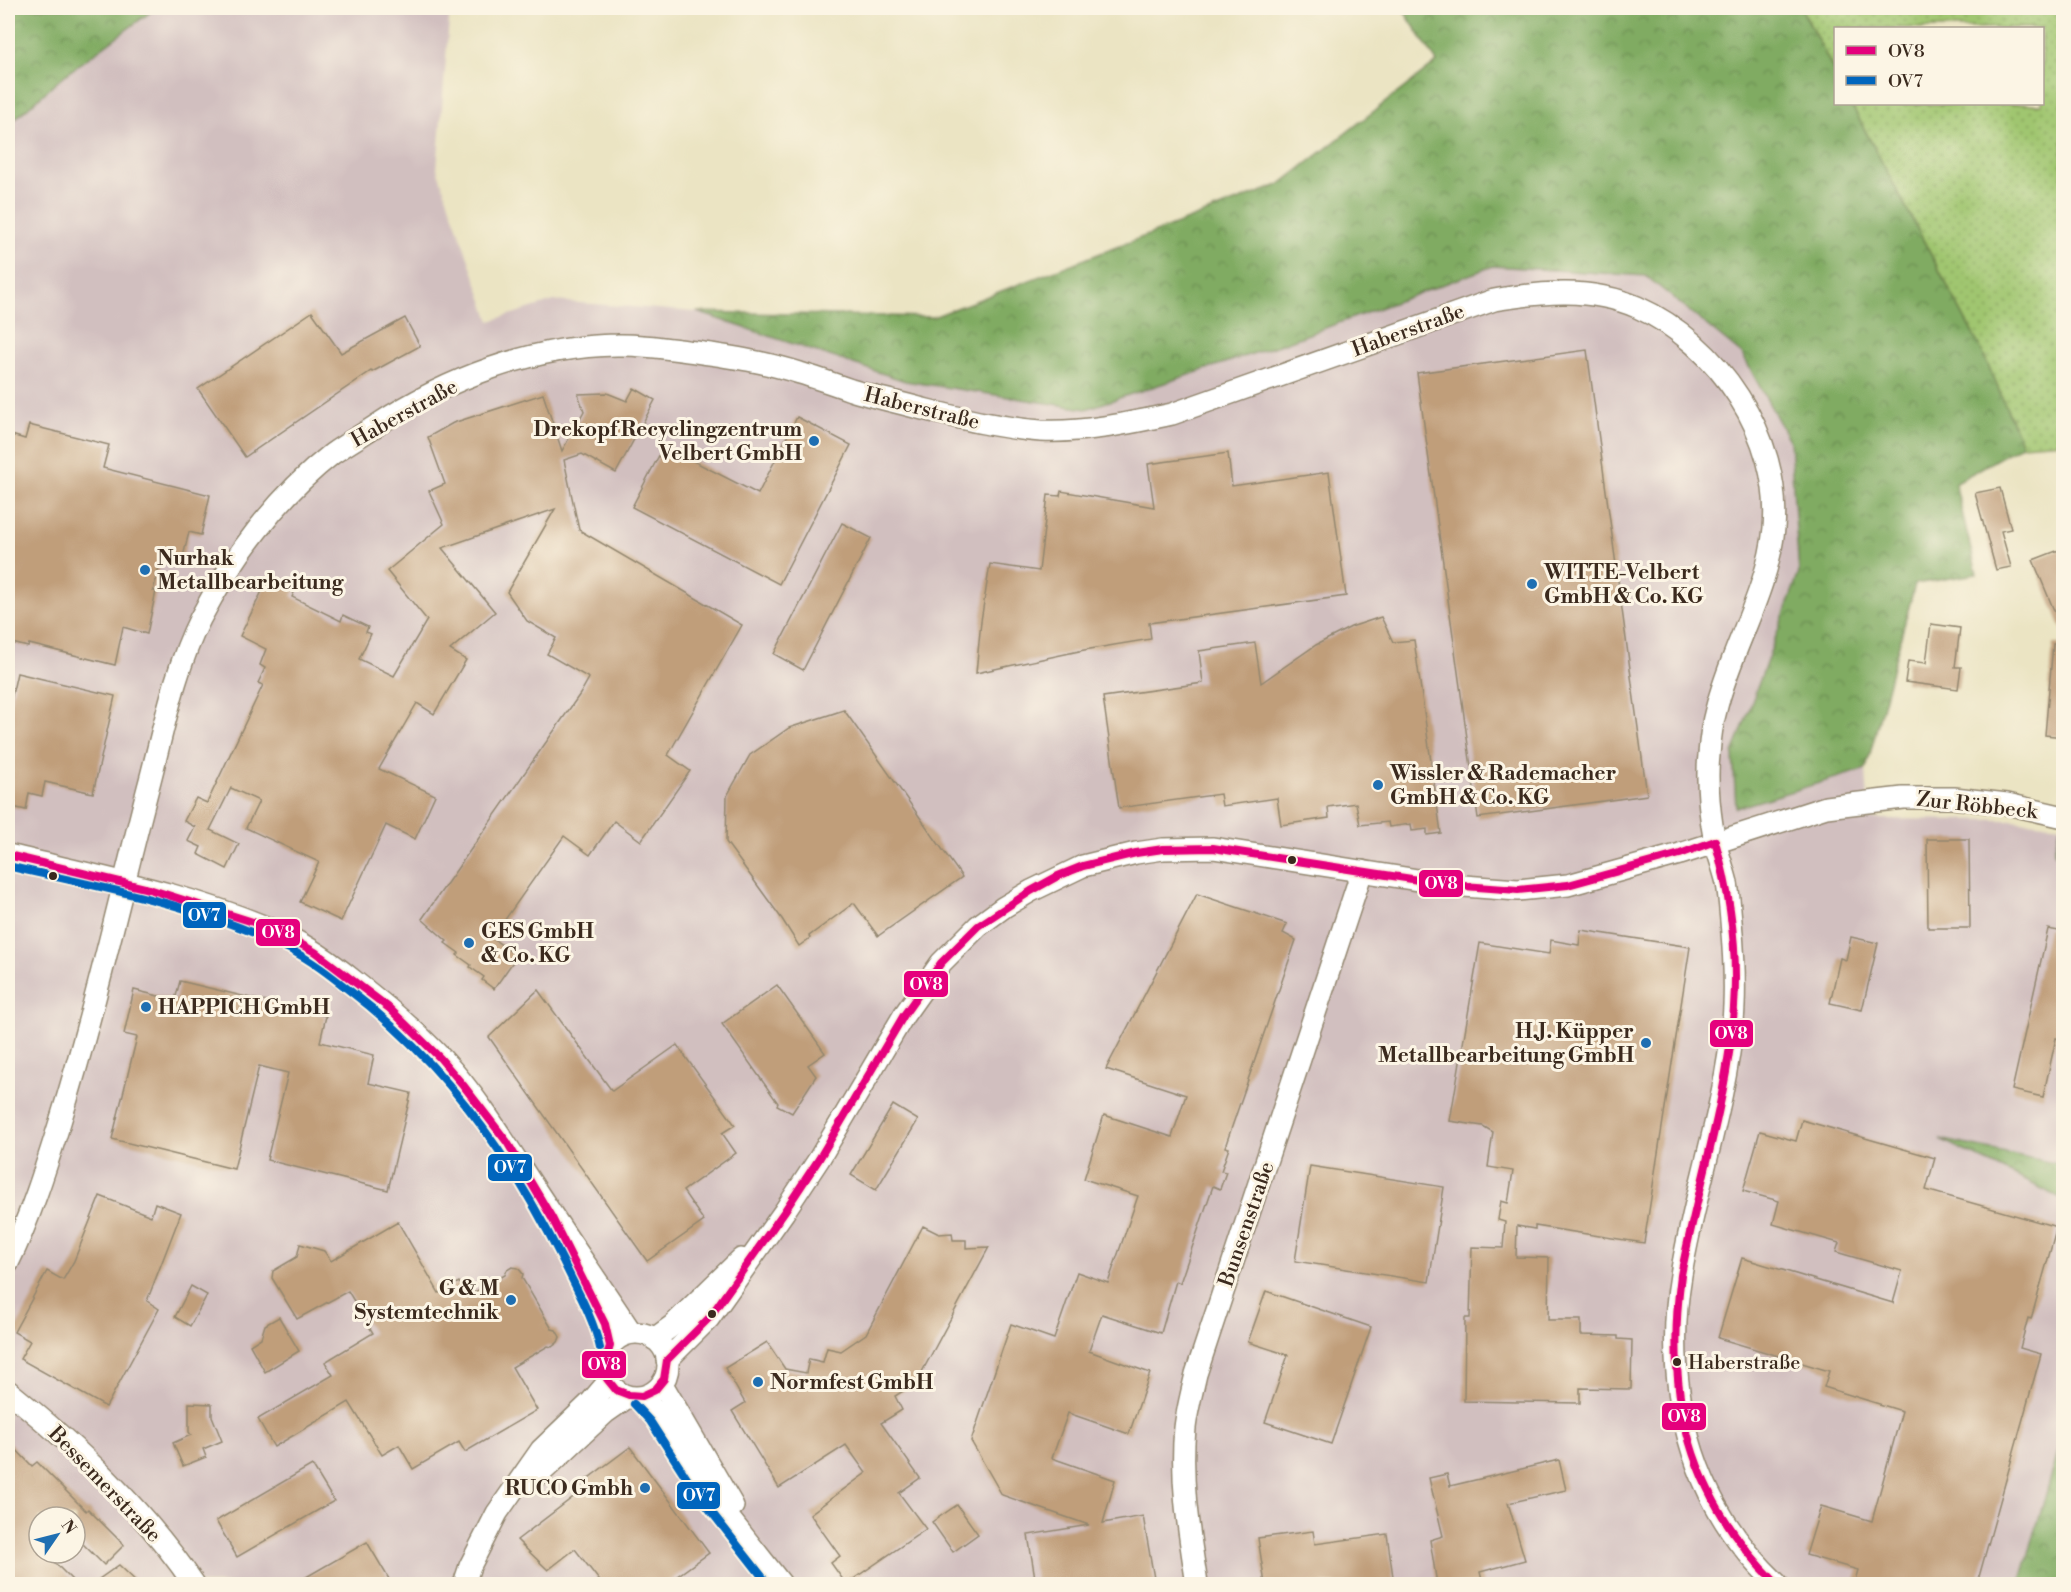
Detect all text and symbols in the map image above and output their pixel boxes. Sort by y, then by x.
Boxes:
legend [1834,27,2044,105]
text: OV8 [1888,40,1925,63]
text: OV7 [1888,70,1923,93]
street label: Haberstraße [1348,299,1468,363]
street label: Haberstraße [347,374,462,454]
street label: Haberstraße [861,382,982,436]
place label: Drekopf Recyclingzentrum Velbert GmbH [533,417,803,467]
marker: Drekopf Recyclingzentrum Velbert GmbH [807,434,821,448]
place label: Nurhak Metallbearbeitung [157,546,344,596]
place label: WITTE-Velbert GmbH & Co. KG [1543,560,1704,610]
marker: Nurhak Metallbearbeitung [138,563,152,577]
marker: WITTE-Velbert GmbH & Co. KG [1525,577,1539,591]
place label: Wissler & Rademacher GmbH & Co. KG [1389,761,1616,811]
marker: Wissler & Rademacher GmbH & Co. KG [1371,778,1385,792]
street label: Zur Röbbeck [1915,787,2040,825]
unlabelled marker [1286,854,1298,866]
line badge: OV8 [1418,869,1464,898]
unlabelled marker [47,870,59,882]
text: OV8 [1424,874,1458,894]
line badge: OV7 [182,901,227,929]
text: OV7 [188,906,221,926]
line badge: OV8 [255,918,301,947]
place label: GES GmbH & Co. KG [481,919,594,969]
text: OV8 [261,923,295,943]
marker: GES GmbH & Co. KG [462,936,476,950]
line badge: OV8 [903,970,949,998]
text: OV8 [909,975,943,995]
place label: HAPPICH GmbH [158,995,331,1021]
marker: HAPPICH GmbH [139,1000,153,1014]
place label: H.J. Küpper Metallbearbeitung GmbH [1378,1019,1635,1069]
line badge: OV8 [1709,1019,1754,1048]
text: OV8 [1714,1024,1748,1044]
marker: H.J. Küpper Metallbearbeitung GmbH [1639,1036,1653,1050]
line badge: OV7 [487,1153,533,1182]
text: OV7 [494,1158,527,1178]
street label: Bunsenstraße [1213,1158,1280,1291]
place label: G & M Systemtechnik [354,1276,500,1326]
marker: G & M Systemtechnik [504,1293,518,1307]
unlabelled marker [706,1308,718,1320]
line badge: OV8 [581,1350,627,1379]
place label: Haberstraße [1688,1351,1800,1376]
text: OV8 [587,1355,621,1375]
marker: Haberstraße [1671,1356,1683,1368]
place label: Normfest GmbH [770,1370,934,1396]
marker: Normfest GmbH [751,1375,765,1389]
line badge: OV8 [1661,1402,1707,1431]
text: OV8 [1667,1407,1701,1427]
street label: Bessemerstraße [42,1421,166,1548]
place label: RUCO Gmbh [505,1476,633,1502]
marker: RUCO Gmbh [638,1481,652,1495]
line badge: OV7 [676,1481,721,1510]
text: OV7 [683,1486,716,1506]
north arrow [27,1505,87,1565]
text: N [57,1516,80,1538]

